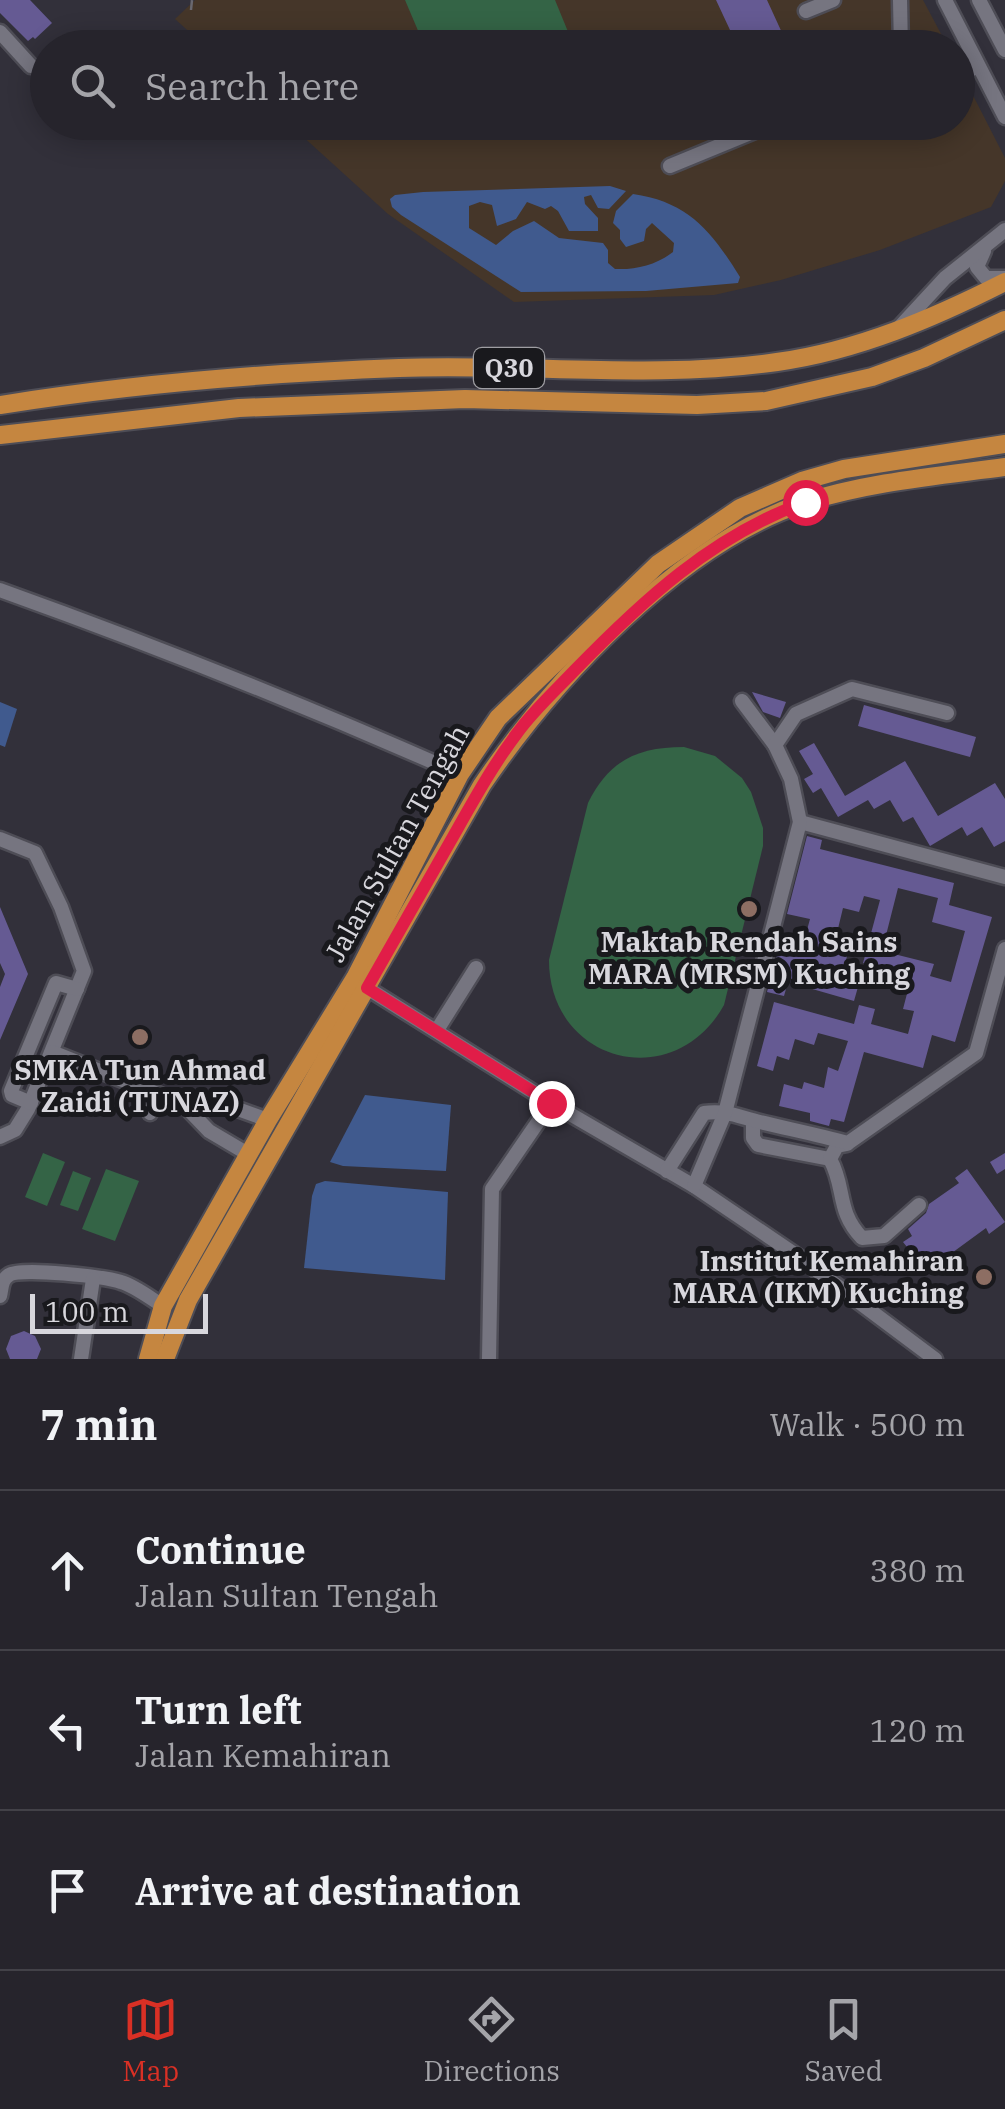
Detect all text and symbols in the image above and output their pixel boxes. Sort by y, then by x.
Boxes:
search box [30,30,975,140]
icon: search [65,58,120,113]
text: Search here [145,61,359,110]
road number: Q30 [474,348,544,388]
route start [783,480,829,526]
street label: Jalan Sultan Tengah [316,718,477,968]
marker: Maktab Rendah Sains MARA (MRSM) Kuching [738,898,760,920]
place label: Maktab Rendah Sains MARA (MRSM) Kuching [588,923,911,992]
marker: SMKA Tun Ahmad Zaidi (TUNAZ) [129,1026,151,1048]
place label: SMKA Tun Ahmad Zaidi (TUNAZ) [14,1051,266,1120]
route end [529,1081,575,1127]
place label: Institut Kemahiran MARA (IKM) Kuching [672,1242,965,1311]
marker: Institut Kemahiran MARA (IKM) Kuching [973,1266,995,1288]
scale bar [30,1289,208,1334]
text: 100 m [45,1293,129,1330]
text: 7 min [40,1397,158,1452]
text: Walk · 500 m [769,1403,965,1445]
text: Continue [135,1525,306,1574]
icon: ahead [40,1543,95,1598]
text: 380 m [869,1549,965,1591]
text: Jalan Sultan Tengah [135,1574,439,1616]
text: Turn left [135,1685,302,1734]
icon: left [40,1703,95,1758]
text: 120 m [869,1709,965,1751]
text: Jalan Kemahiran [135,1734,391,1776]
icon: arrive [40,1863,95,1918]
text: Arrive at destination [135,1866,521,1915]
tab: Map [122,1992,179,2089]
tab: Directions [423,1992,560,2089]
tab: Saved [804,1992,883,2089]

